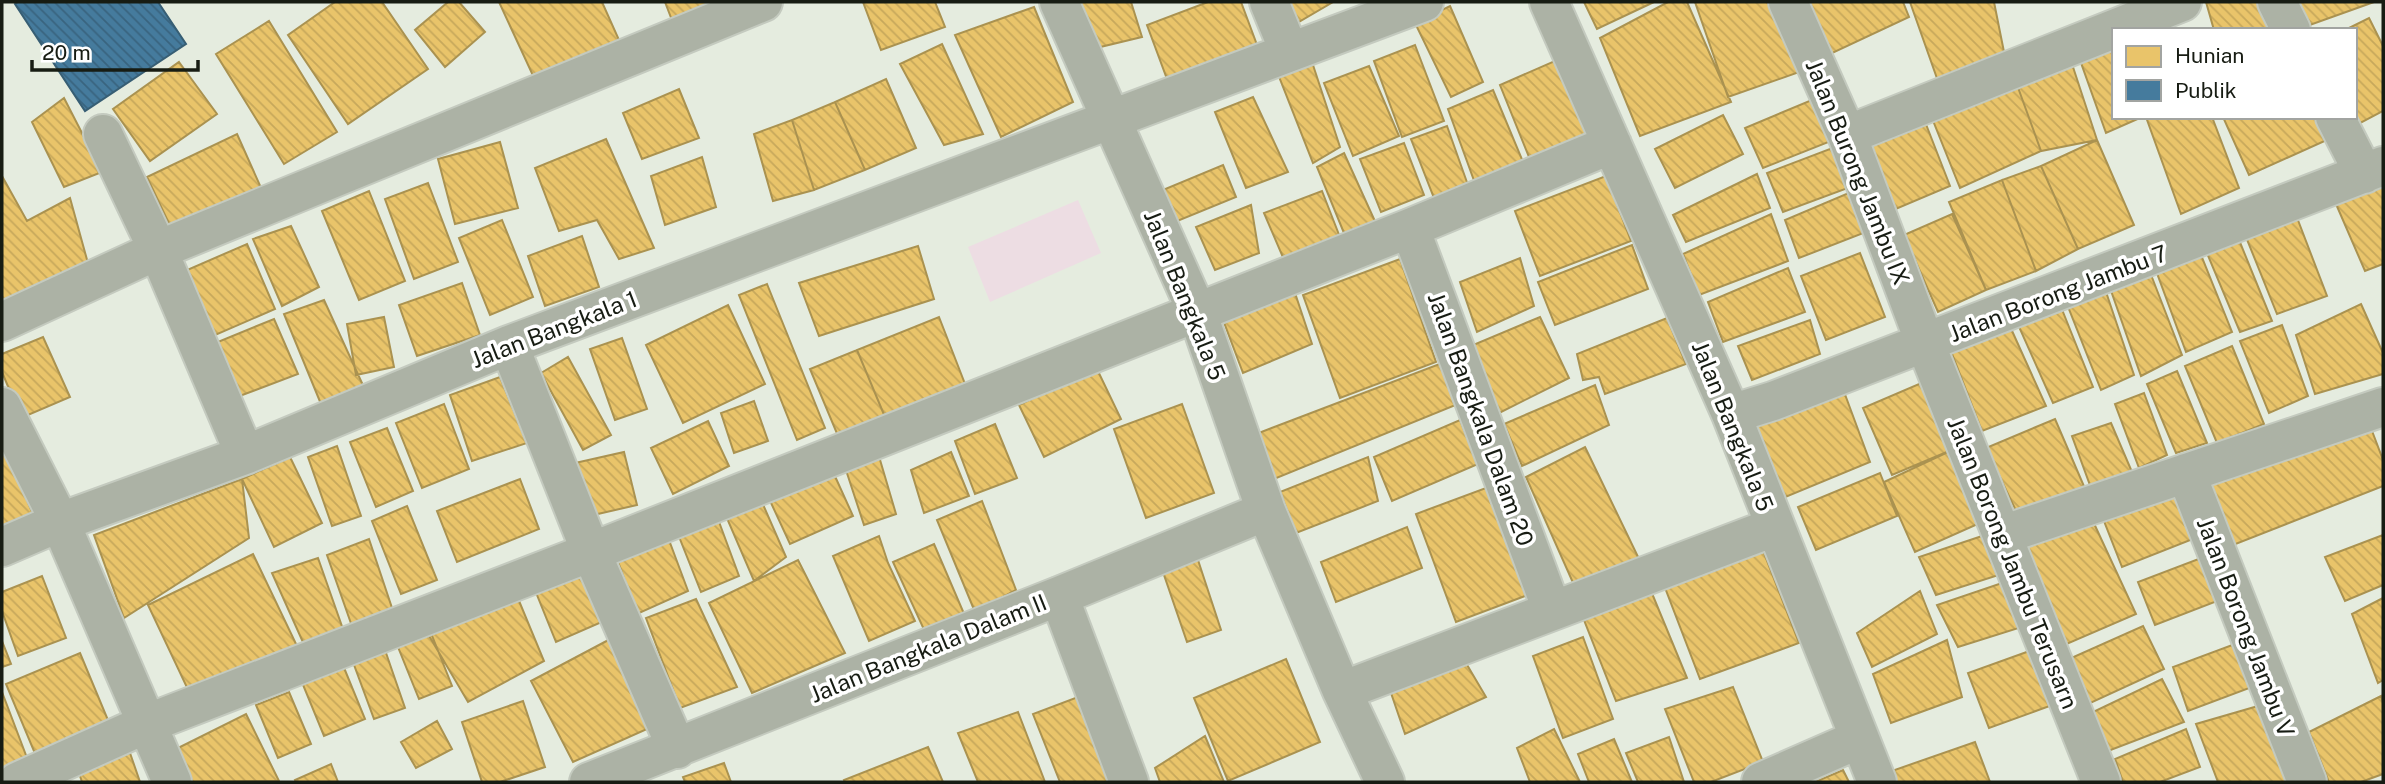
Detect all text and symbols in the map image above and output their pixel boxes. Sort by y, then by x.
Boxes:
scale bar [32,28,198,72]
legend [2112,28,2357,119]
text: 20 m [42,40,91,65]
text: Hunian [2175,43,2244,68]
street label: Jalan Burong Jambu IX [1800,55,1916,289]
text: Publik [2175,78,2237,103]
street label: Jalan Bangkala 5 [1139,206,1231,384]
street label: Jalan Borong Jambu 7 [1945,239,2171,347]
street label: Jalan Bangkala 1 [467,285,641,373]
street label: Jalan Bangkala Dalam 20 [1423,289,1539,549]
street label: Jalan Bangkala 5 [1687,337,1779,515]
street label: Jalan Borong Jambu Terusarn [1942,413,2084,713]
street label: Jalan Borong Jambu V [2192,514,2300,740]
street label: Jalan Bangkala Dalam II [806,588,1050,708]

